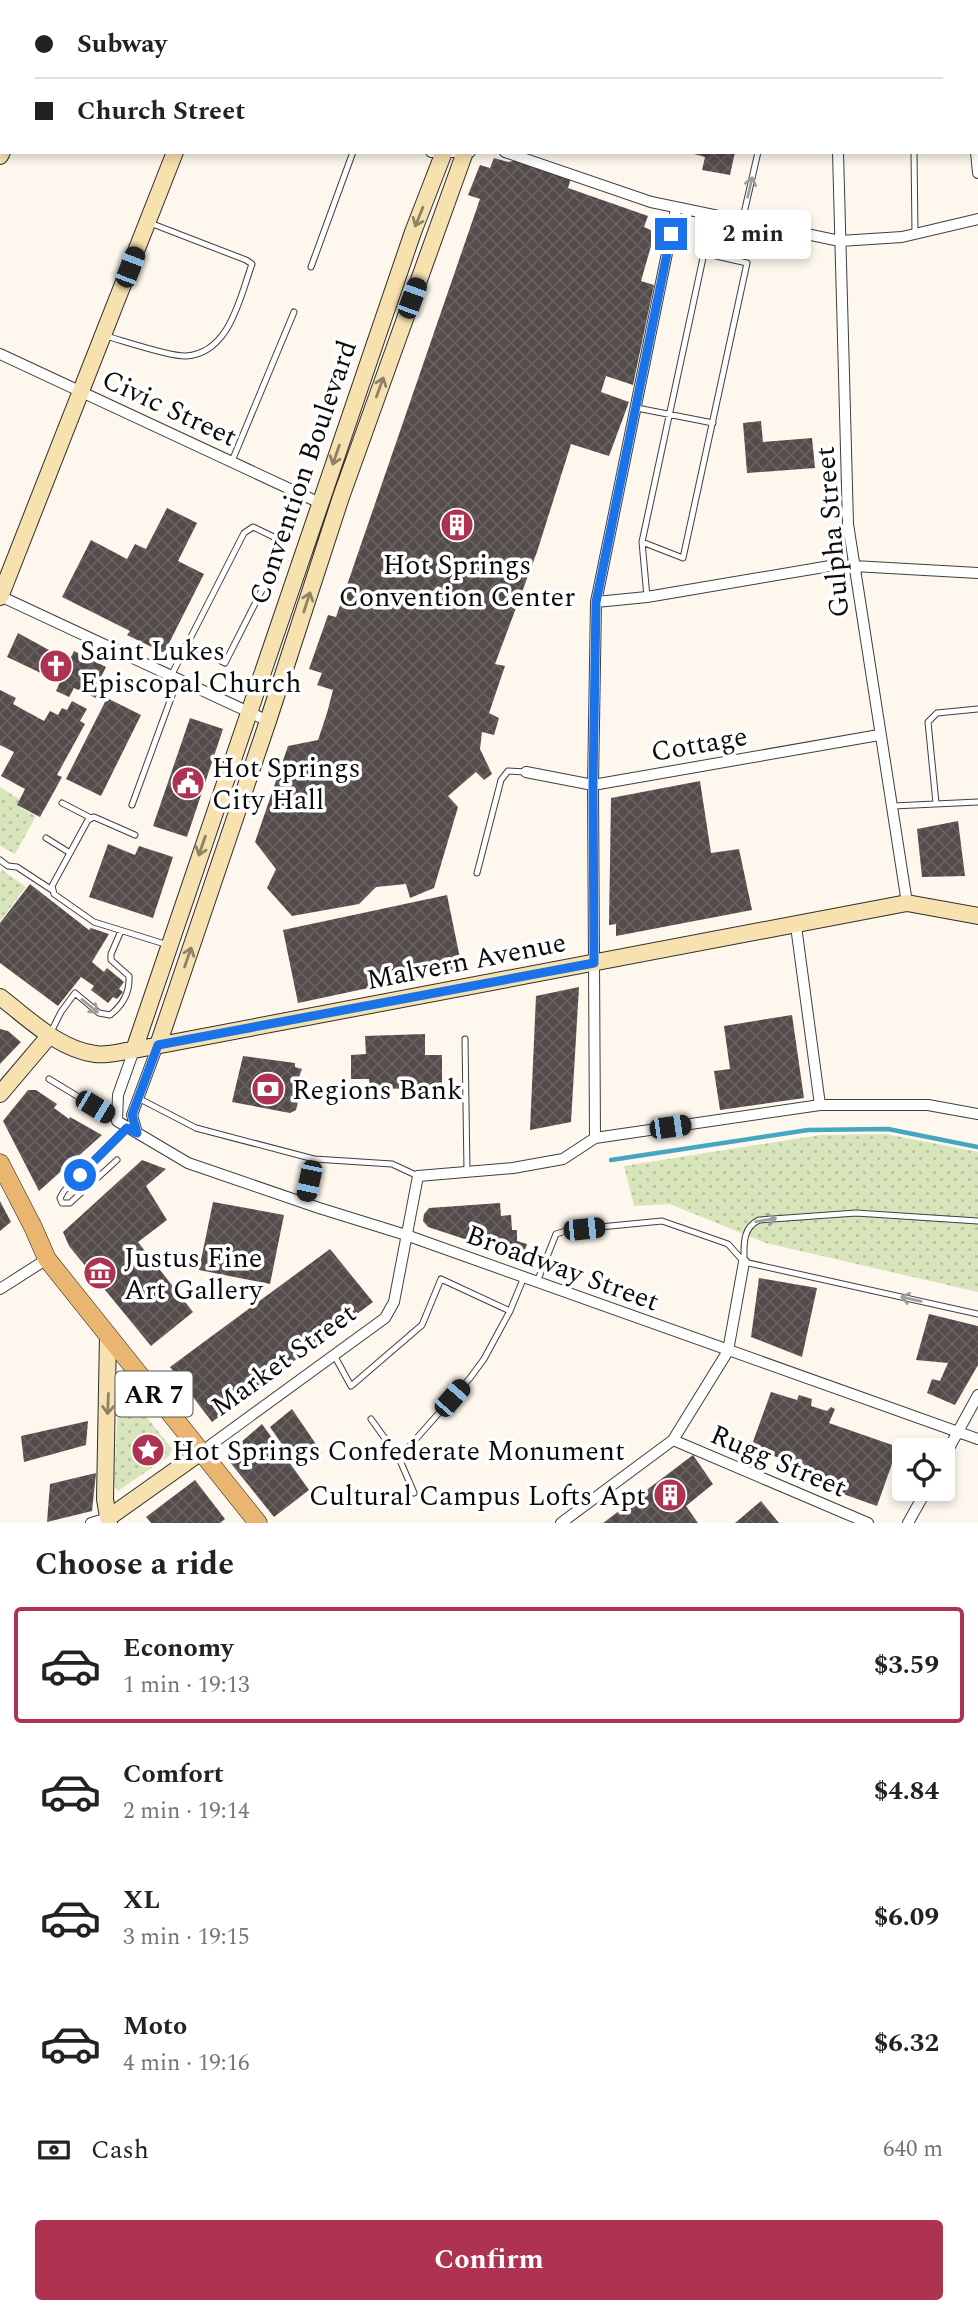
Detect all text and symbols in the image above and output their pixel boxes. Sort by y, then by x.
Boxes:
text: Subway [77,24,167,64]
text: Church Street [77,91,245,131]
one-way arrow [744,176,758,199]
one-way arrow [411,206,424,227]
callout: 2 min [696,210,811,258]
text: 2 min [722,217,784,252]
route end [655,218,687,250]
car [113,244,148,290]
car [395,275,430,321]
street label: Convention Boulevard [238,335,369,610]
street label: Civic Street [94,358,244,459]
one-way arrow [375,377,387,399]
one-way arrow [329,444,342,466]
street label: Gulpha Street [804,444,861,619]
building icon: Hot Springs Convention Center [438,506,476,544]
place label: Hot Springs Convention Center [339,544,575,619]
one-way arrow [302,592,314,614]
place label: Saint Lukes Episcopal Church [80,630,301,705]
church icon: Saint Lukes Episcopal Church [37,647,75,685]
street label: Cottage [648,715,751,774]
place label: Hot Springs City Hall [212,747,361,822]
public building icon: Hot Springs City Hall [169,764,207,802]
one-way arrow [195,835,207,857]
street label: Malvern Avenue [363,921,570,1002]
one-way arrow [183,947,195,969]
one-way arrow [81,998,99,1013]
place label: Regions Bank [292,1069,463,1112]
bank icon: Regions Bank [249,1070,287,1108]
car [72,1087,119,1127]
car [648,1114,693,1140]
car [295,1158,324,1204]
route start [64,1159,96,1191]
one-way arrow [754,1213,777,1226]
street label: Broadway Street [460,1214,665,1323]
car [563,1216,606,1242]
place label: Justus Fine Art Gallery [124,1237,264,1312]
museum icon: Justus Fine Art Gallery [81,1254,119,1292]
one-way arrow [900,1292,923,1306]
street label: Market Street [202,1293,366,1428]
road number: AR 7 [116,1372,192,1416]
car [431,1375,474,1421]
one-way arrow [101,1392,114,1415]
street label: Rugg Street [703,1413,853,1509]
place label: Hot Springs Confederate Monument [172,1430,625,1473]
place icon: Hot Springs Confederate Monument [129,1431,167,1469]
map controls [892,1438,955,1501]
button: locate [892,1438,955,1501]
place label: Cultural Campus Lofts Apt [309,1475,646,1518]
building icon: Cultural Campus Lofts Apt [651,1476,689,1514]
text: Choose a ride [35,1540,234,1589]
text: Economy [123,1628,233,1668]
icon: car [39,1634,102,1697]
text: $3.59 [874,1645,939,1685]
text: 1 min · 19:13 [123,1668,250,1703]
text: Comfort [123,1754,224,1794]
icon: car [39,1760,102,1823]
text: $4.84 [874,1771,939,1811]
text: 2 min · 19:14 [123,1794,250,1829]
text: XL [123,1880,160,1920]
icon: car [39,1886,102,1949]
text: $6.09 [874,1897,939,1937]
text: 3 min · 19:15 [123,1920,250,1955]
text: Moto [123,2006,187,2046]
icon: car [39,2012,102,2075]
text: $6.32 [874,2023,939,2063]
text: 4 min · 19:16 [123,2046,250,2081]
text: Cash [91,2130,149,2170]
icon: cash [35,2131,73,2169]
text: 640 m [883,2132,943,2167]
button: Confirm [35,2220,943,2300]

